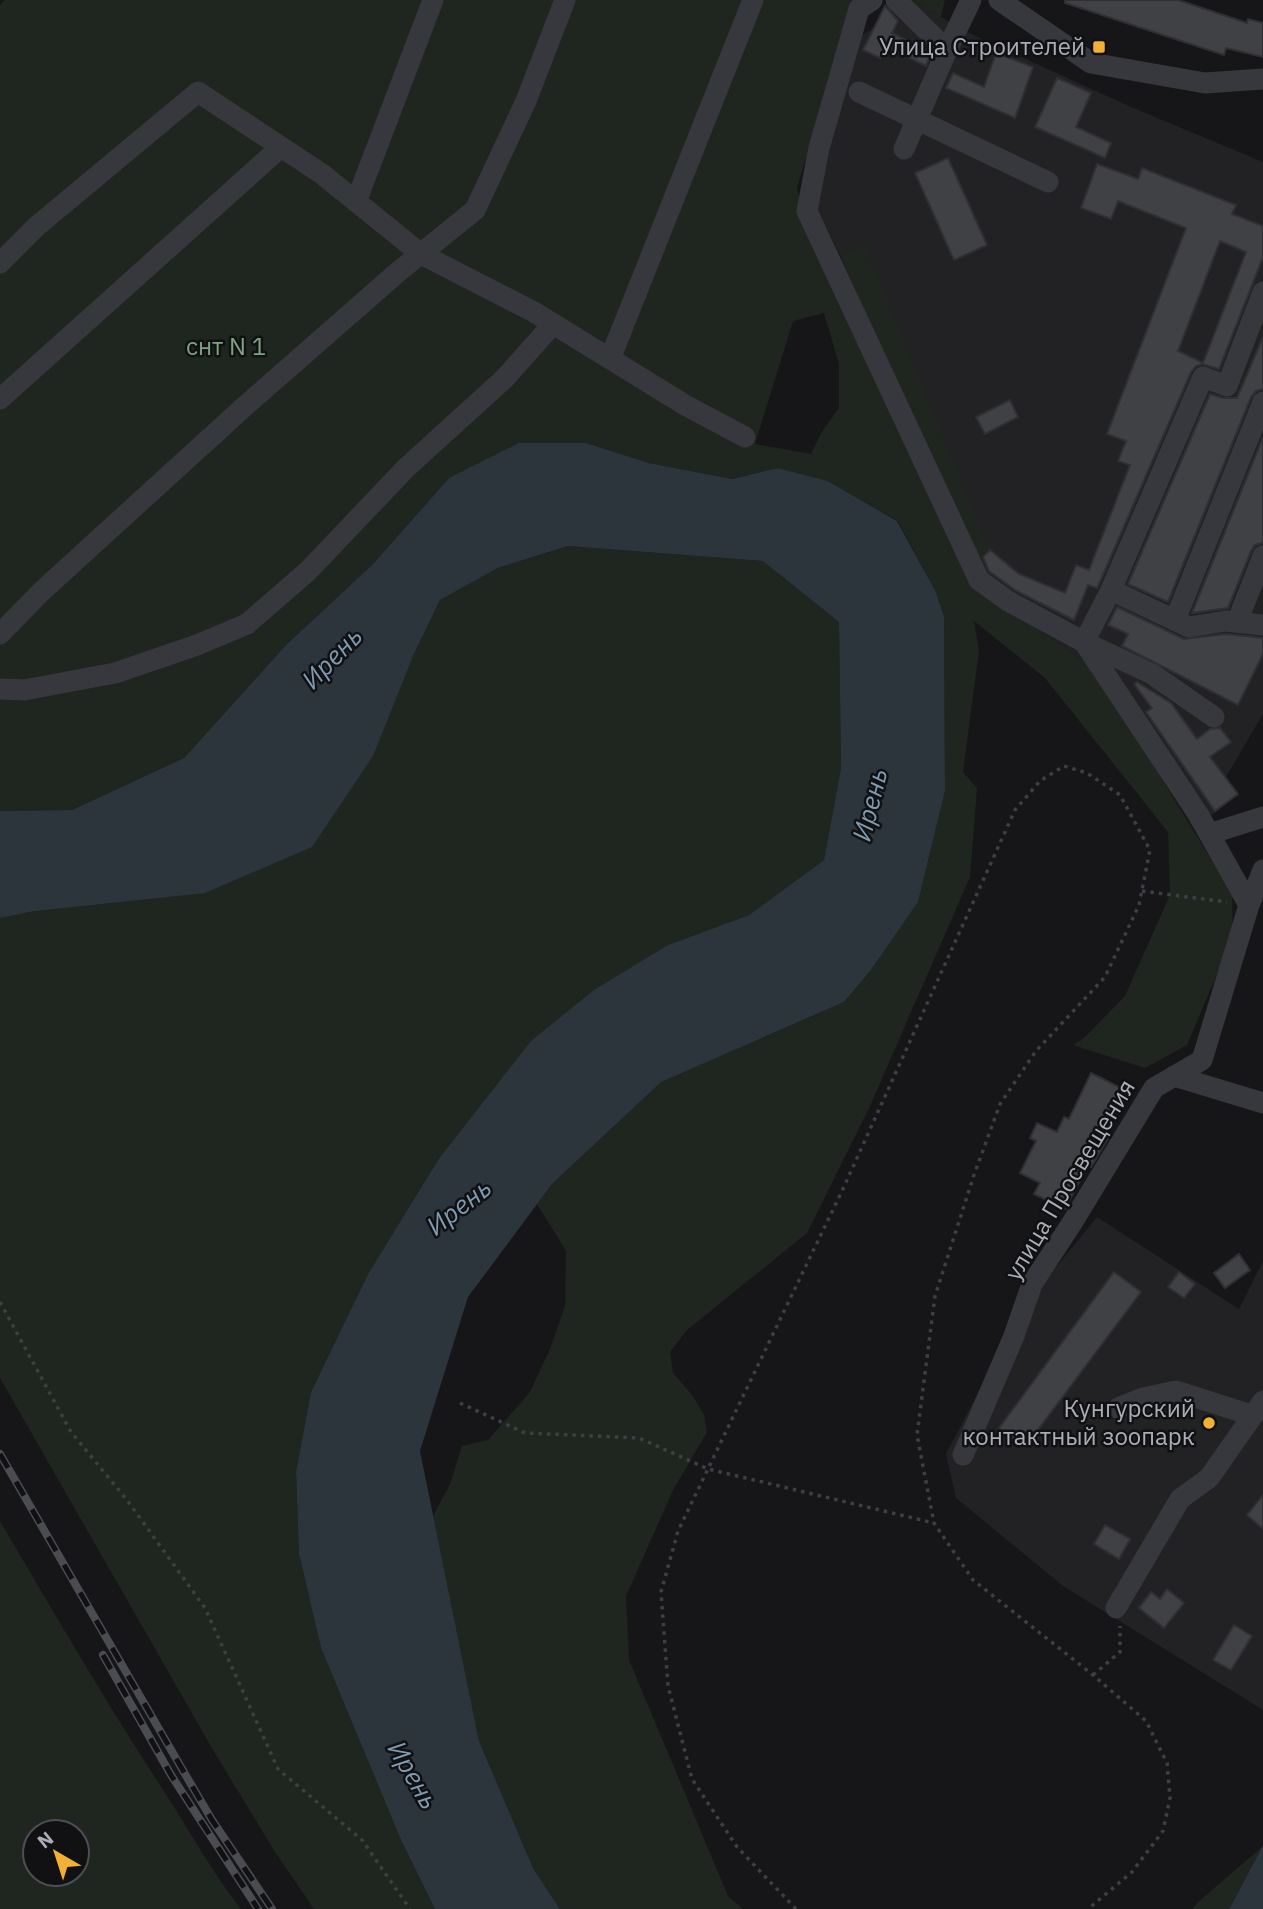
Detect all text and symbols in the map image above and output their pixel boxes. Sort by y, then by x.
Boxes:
place label: Улица Строителей [879,30,1085,62]
marker: Улица Строителей [1091,39,1107,55]
park label: снт N 1 [186,330,266,362]
water label: Ирень [294,619,369,696]
water label: Ирень [844,765,894,845]
street label: улица Просвещения [997,1073,1142,1286]
water label: Ирень [419,1170,498,1242]
place label: Кунгурский контактный зоопарк [962,1392,1195,1452]
marker: Кунгурский контактный зоопарк [1201,1415,1217,1431]
water label: Ирень [381,1734,447,1815]
north arrow [21,1818,91,1888]
text: N [32,1826,58,1853]

